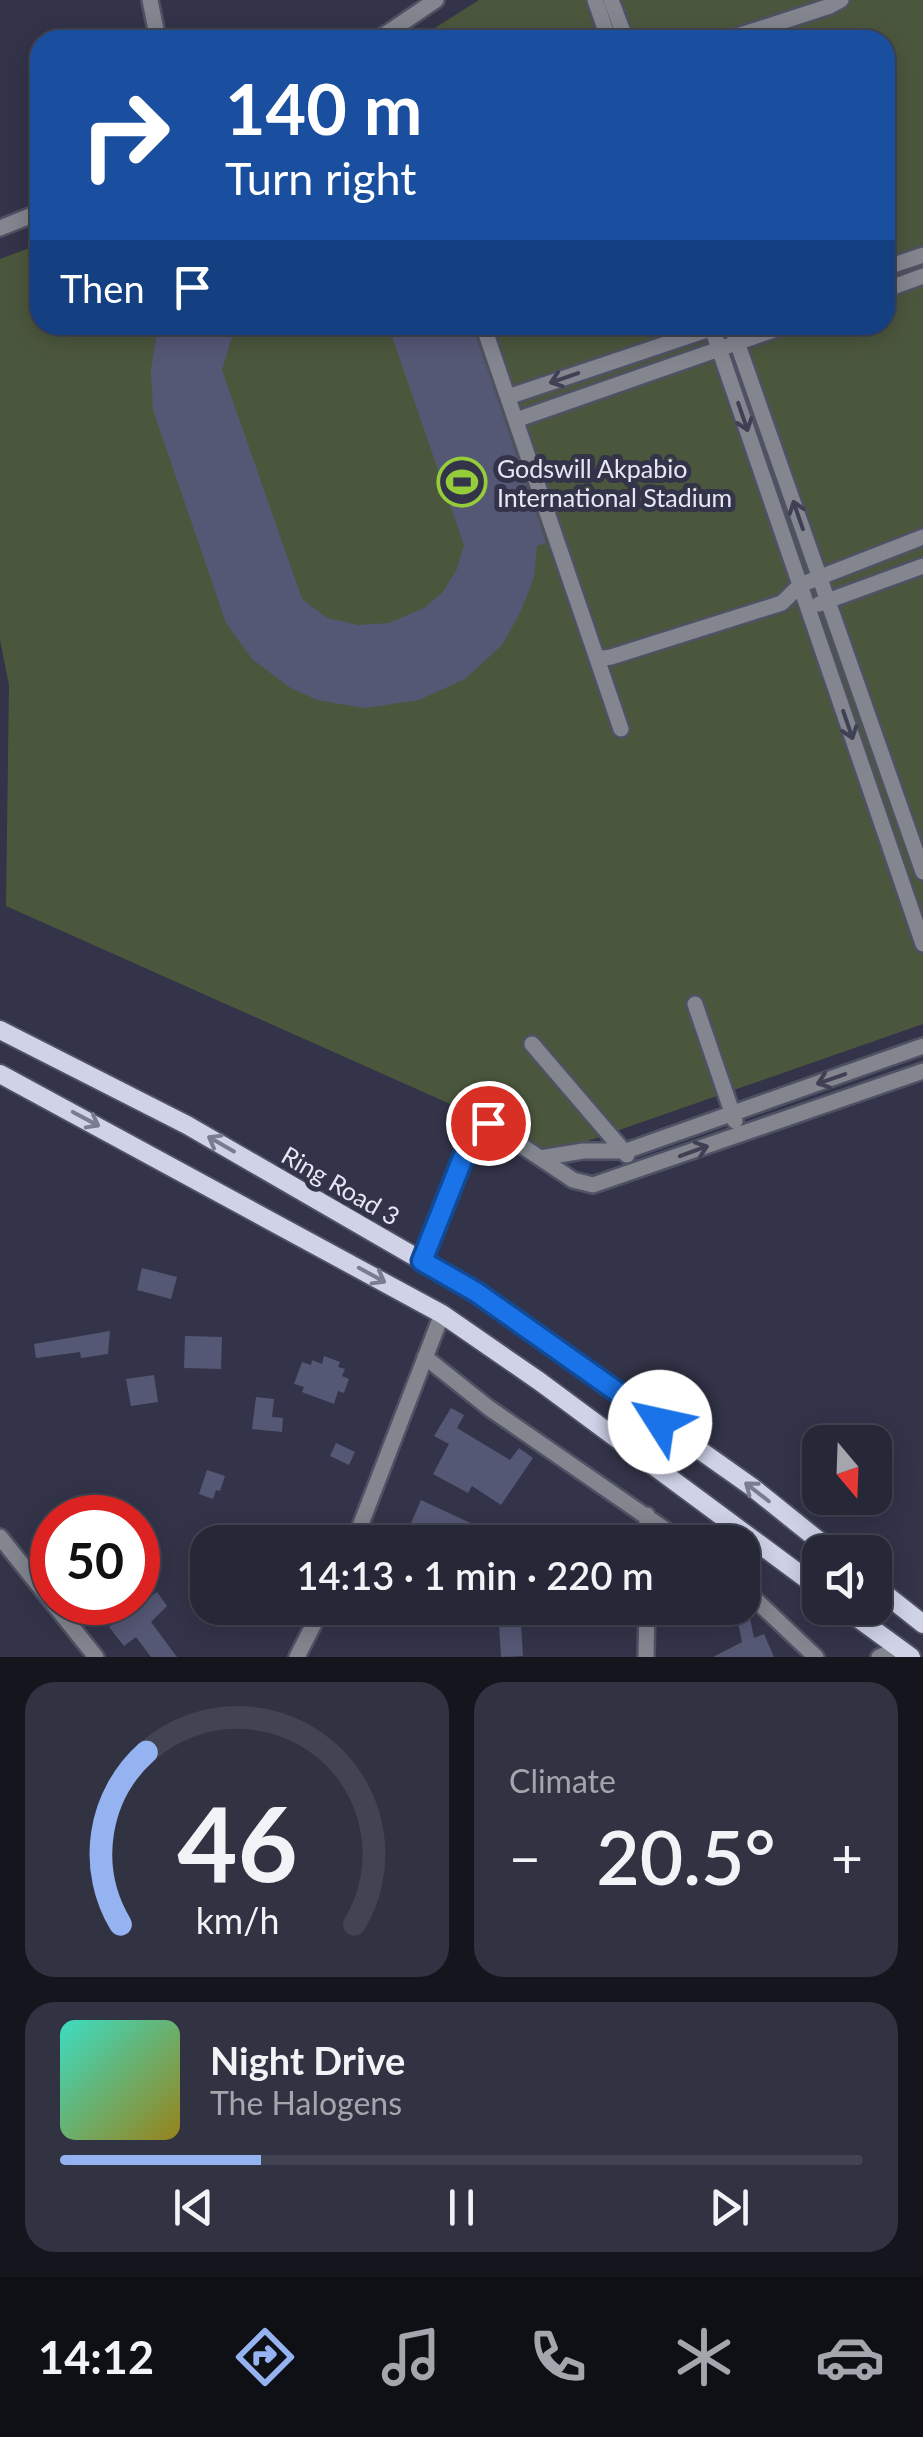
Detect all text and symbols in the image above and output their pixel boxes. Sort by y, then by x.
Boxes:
text: 140 m [225,66,422,150]
icon: right [60,70,190,200]
text: Turn right [225,151,416,205]
icon: arrive [165,260,220,315]
text: Then [60,265,145,311]
one-way arrow [549,371,580,389]
one-way arrow [735,401,753,432]
place label: Godswill Akpabio International Stadium [497,453,732,512]
sports icon: Godswill Akpabio International Stadium [436,456,488,508]
one-way arrow [788,500,806,532]
one-way arrow [840,708,858,739]
one-way arrow [816,1071,848,1089]
pin [446,1081,531,1166]
icon: arrive [461,1096,516,1151]
one-way arrow [71,1110,101,1129]
one-way arrow [206,1134,236,1154]
street label: Ring Road 3 [277,1139,405,1231]
one-way arrow [678,1141,709,1159]
one-way arrow [356,1265,386,1285]
position arrow [608,1370,712,1474]
north arrow [802,1425,892,1515]
map controls [802,1425,892,1625]
one-way arrow [744,1481,771,1502]
speed limit sign: 50 [30,1495,160,1625]
button: sound [802,1535,892,1625]
text: 14:13 · 1 min · 220 m [297,1552,653,1598]
text: Climate [509,1761,616,1800]
text: 46 [177,1779,297,1904]
text: 20.5° [596,1811,776,1901]
text: − [509,1824,541,1890]
text: + [831,1824,863,1890]
text: km/h [195,1899,279,1942]
text: Night Drive [210,2037,405,2083]
text: The Halogens [210,2083,402,2122]
icon: previous [166,2180,221,2235]
icon: pause [434,2180,489,2235]
icon: next [702,2180,757,2235]
icon: directions [230,2322,300,2392]
icon: music [376,2322,446,2392]
icon: phone [523,2322,593,2392]
icon: climate [669,2322,739,2392]
icon: car [815,2322,885,2392]
text: 14:12 [38,2330,154,2384]

